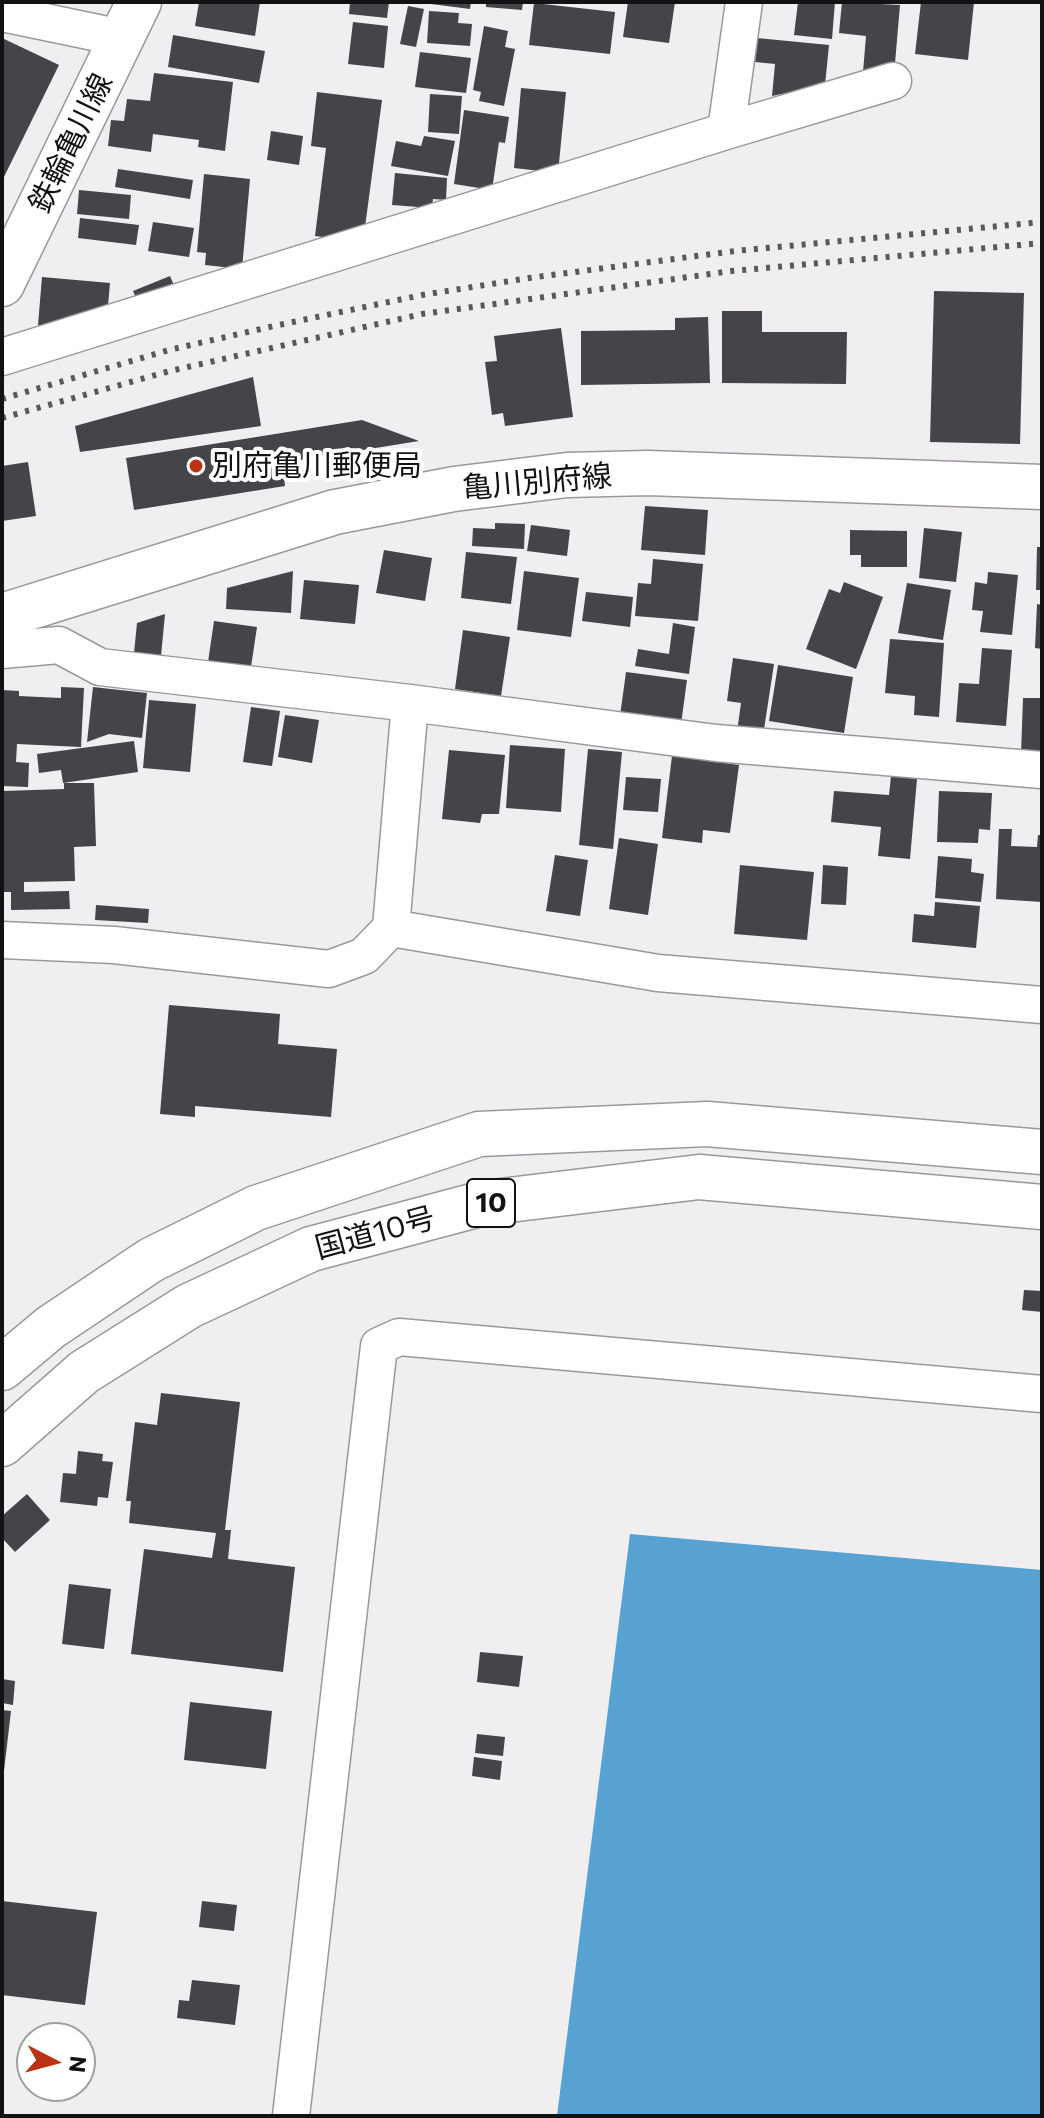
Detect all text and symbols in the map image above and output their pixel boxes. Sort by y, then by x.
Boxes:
street label: 鉄輪亀川線 [22,68,120,218]
place label: 別府亀川郵便局 [212,448,422,484]
marker: 別府亀川郵便局 [187,457,205,475]
street label: 亀川別府線 [461,458,613,506]
road number: 10 [467,1179,515,1227]
street label: 国道10号 [311,1200,439,1266]
north arrow [16,2022,96,2102]
text: N [64,2055,93,2074]

